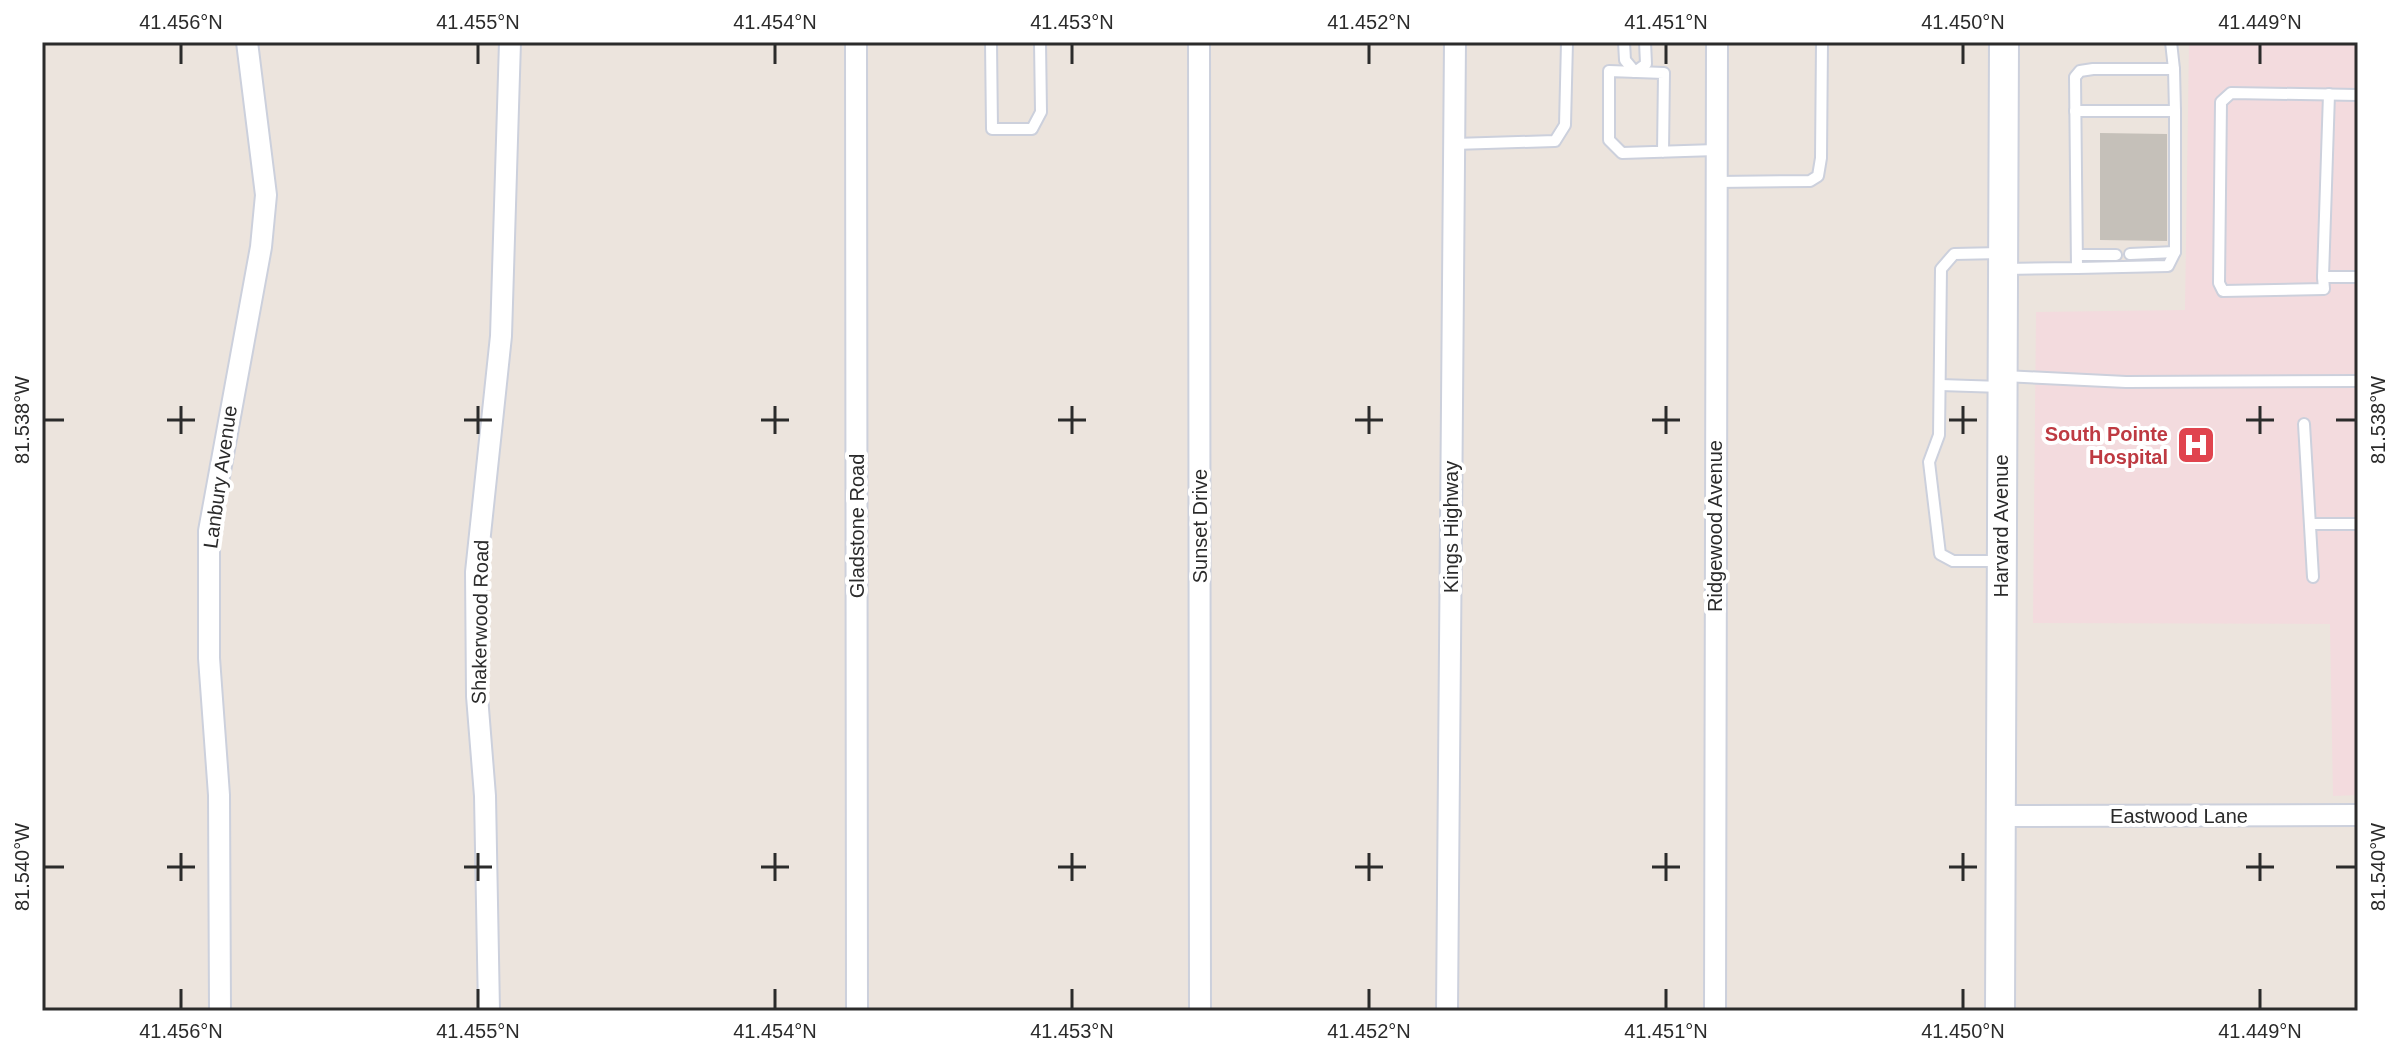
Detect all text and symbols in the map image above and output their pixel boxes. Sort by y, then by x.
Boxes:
text: 41.456°N [139,11,223,33]
text: 41.455°N [436,11,520,33]
text: 41.454°N [733,11,817,33]
text: 41.453°N [1030,11,1114,33]
text: 41.452°N [1327,11,1411,33]
text: 41.451°N [1624,11,1708,33]
text: 41.450°N [1921,11,2005,33]
text: 41.449°N [2218,11,2302,33]
text: 81.538°W [11,376,33,464]
text: 81.538°W [2367,376,2389,464]
street label: Lanbury Avenue [199,404,241,550]
place label: South Pointe Hospital [2045,423,2168,468]
hospital icon: South Pointe Hospital [2175,424,2217,466]
street label: Ridgewood Avenue [1704,440,1726,612]
street label: Gladstone Road [846,454,868,598]
street label: Harvard Avenue [1990,454,2012,598]
street label: Kings Highway [1440,461,1462,593]
street label: Sunset Drive [1189,469,1211,583]
street label: Shakerwood Road [468,540,492,704]
street label: Eastwood Lane [2110,805,2248,827]
text: 81.540°W [11,823,33,911]
text: 81.540°W [2367,823,2389,911]
text: 41.456°N [139,1020,223,1042]
text: 41.455°N [436,1020,520,1042]
text: 41.454°N [733,1020,817,1042]
text: 41.453°N [1030,1020,1114,1042]
text: 41.452°N [1327,1020,1411,1042]
text: 41.451°N [1624,1020,1708,1042]
text: 41.450°N [1921,1020,2005,1042]
text: 41.449°N [2218,1020,2302,1042]

